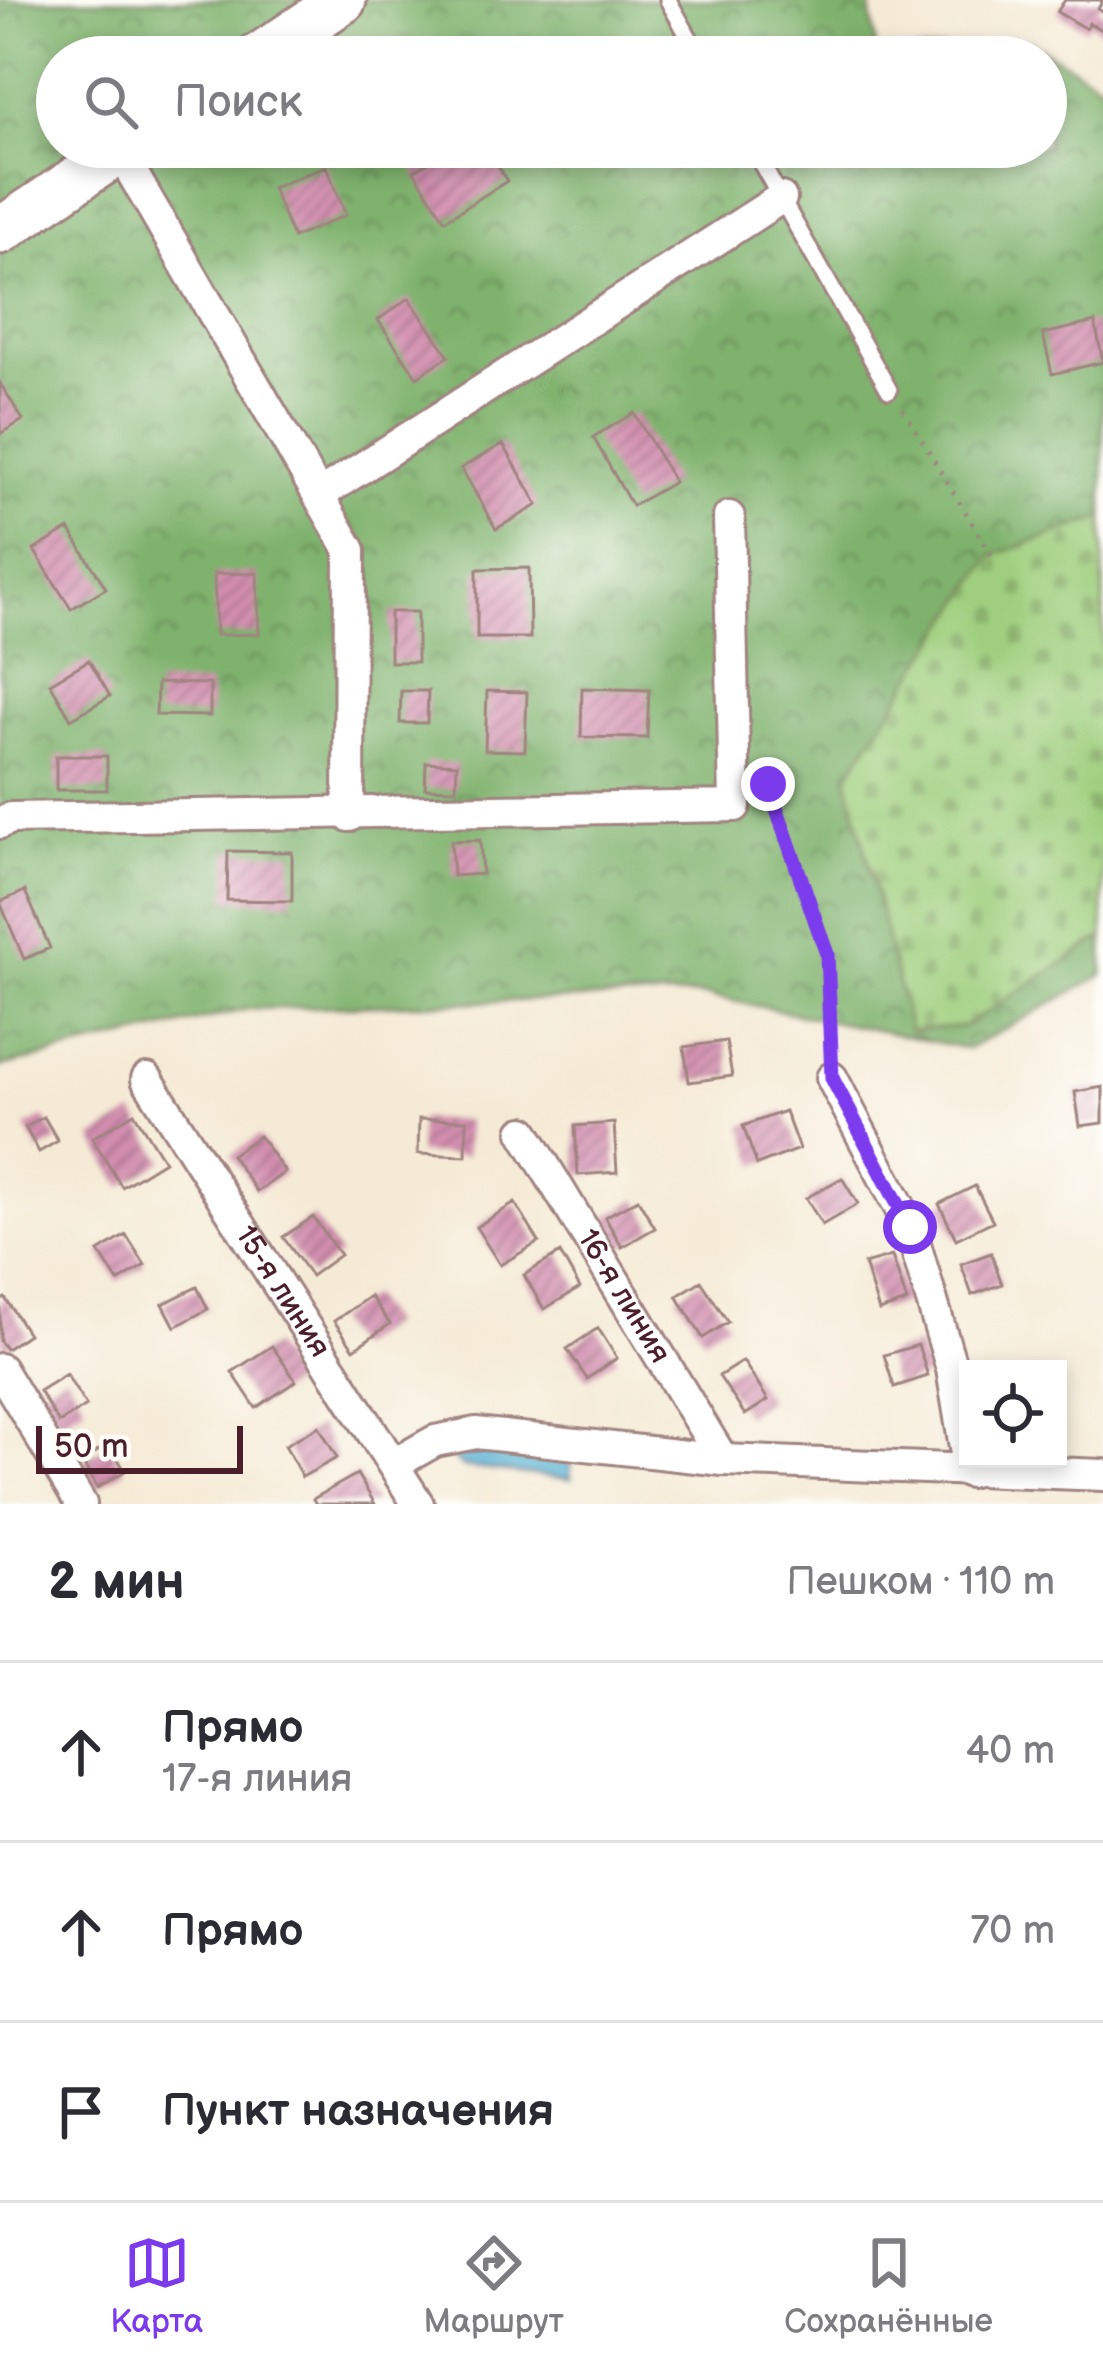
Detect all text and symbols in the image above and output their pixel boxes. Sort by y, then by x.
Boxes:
search box [36,36,1067,168]
icon: search [78,69,144,135]
text: Поиск [174,75,302,130]
route end [741,757,795,811]
route start [883,1200,937,1254]
street label: 15-я линия [227,1219,338,1364]
street label: 16-я линия [569,1223,678,1370]
map controls [959,1360,1067,1468]
button: locate [959,1360,1067,1468]
scale bar [36,1420,243,1473]
text: 50 m [54,1427,129,1467]
text: 2 мин [48,1552,185,1613]
text: Пешком · 110 m [787,1559,1055,1606]
text: Прямо [162,1701,303,1756]
icon: ahead [48,1719,114,1785]
text: 40 m [965,1728,1055,1775]
text: 17-я линия [162,1756,352,1803]
icon: ahead [48,1899,114,1965]
text: Прямо [162,1904,303,1959]
text: 70 m [970,1908,1055,1955]
icon: arrive [48,2079,114,2145]
text: Пункт назначения [162,2084,554,2139]
tab: Карта [110,2230,203,2342]
tab: Маршрут [424,2230,564,2342]
tab: Сохранённые [784,2230,993,2342]

